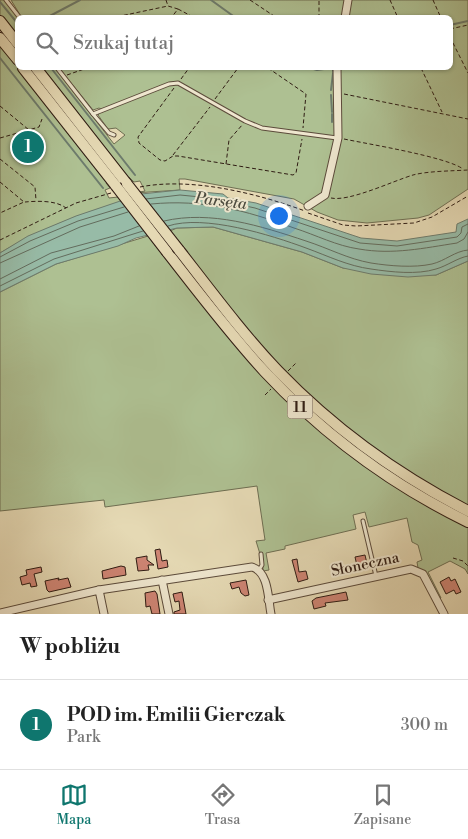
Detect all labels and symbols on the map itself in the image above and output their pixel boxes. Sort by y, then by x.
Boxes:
pin: 1 [12,128,44,166]
water label: Parsęta [193,188,248,214]
your location [266,203,292,229]
road number: 11 [288,396,312,418]
street label: Słoneczna [329,548,401,581]

